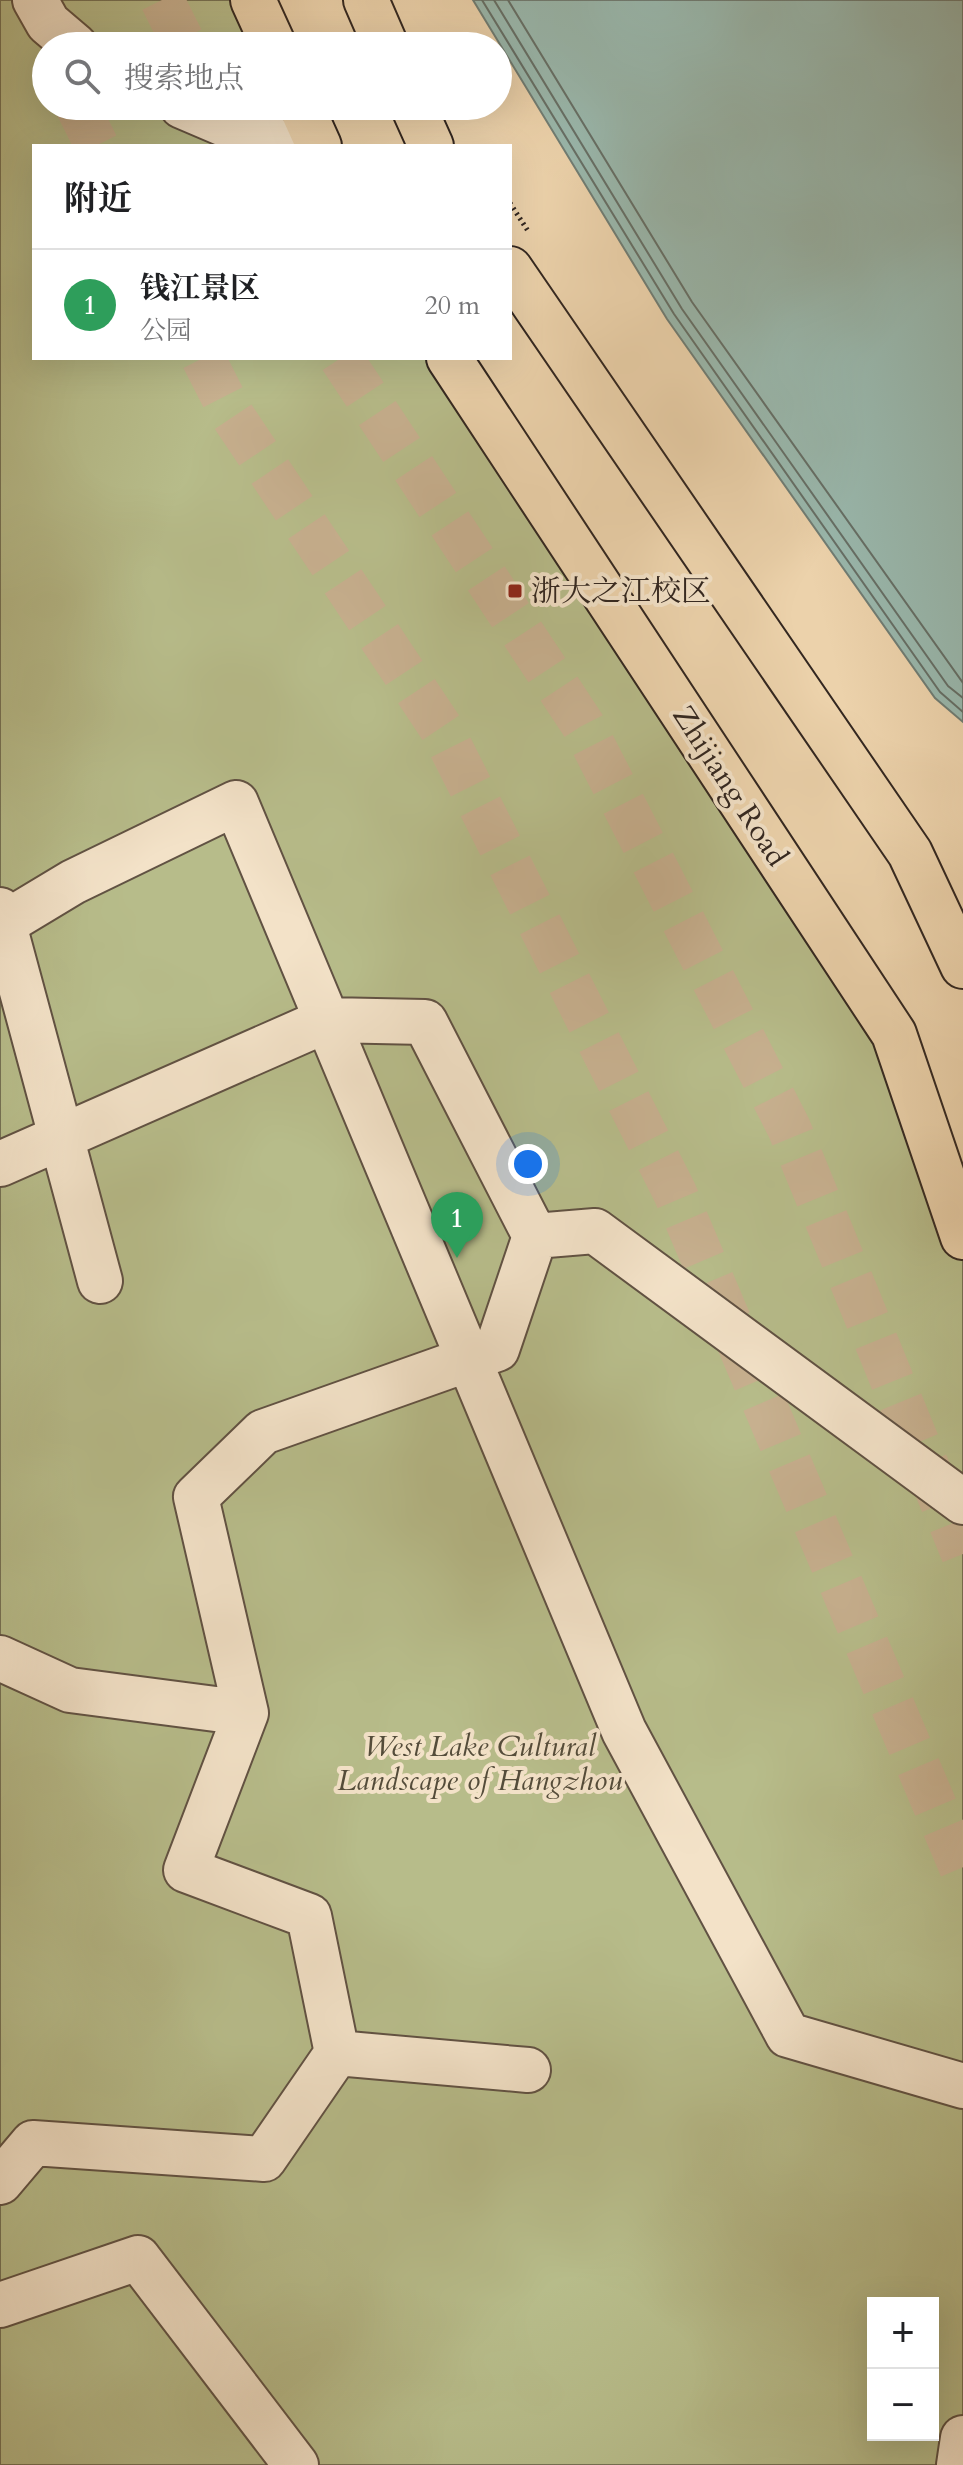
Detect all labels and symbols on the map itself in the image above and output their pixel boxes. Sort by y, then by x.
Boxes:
place label: 浙大之江校区 [531,571,711,612]
marker: 浙大之江校区 [506,582,524,600]
street label: Zhijiang Road [663,698,797,874]
your location [508,1144,548,1184]
pin: 1 [431,1192,483,1258]
park label: West Lake Cultural Landscape of Hangzhou [337,1726,623,1801]

